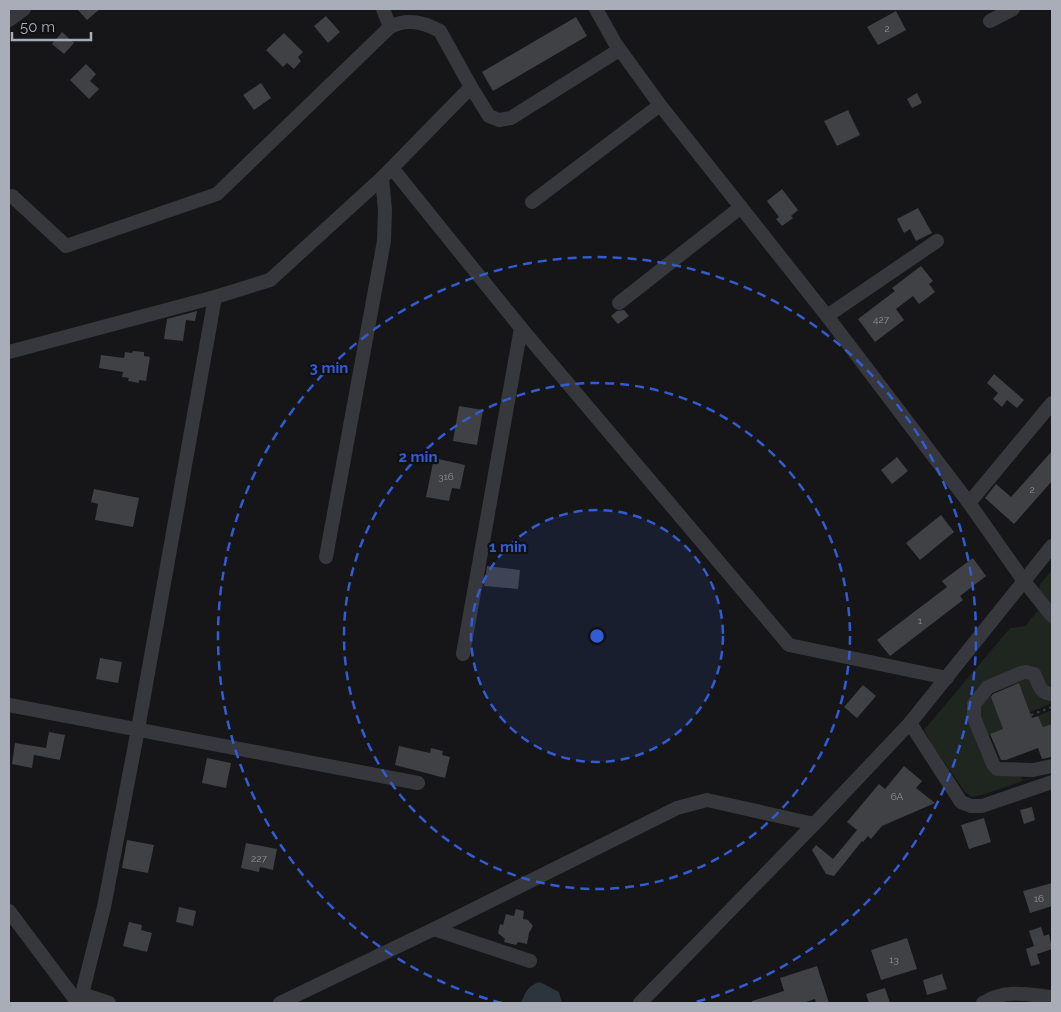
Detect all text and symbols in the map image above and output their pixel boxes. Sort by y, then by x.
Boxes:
scale bar [12,10,91,42]
text: 50 m [20,18,55,36]
house number: 2 [884,23,890,34]
house number: 427 [873,314,890,325]
text: 3 min [310,359,348,377]
text: 2 min [399,448,437,466]
house number: 316 [438,471,454,482]
house number: 2 [1029,484,1035,495]
text: 1 min [489,538,527,556]
house number: 1 [918,615,923,626]
centre of rings [588,627,606,645]
house number: 6А [891,791,904,802]
house number: 227 [251,853,268,864]
house number: 16 [1034,893,1044,904]
house number: 13 [889,954,899,965]

